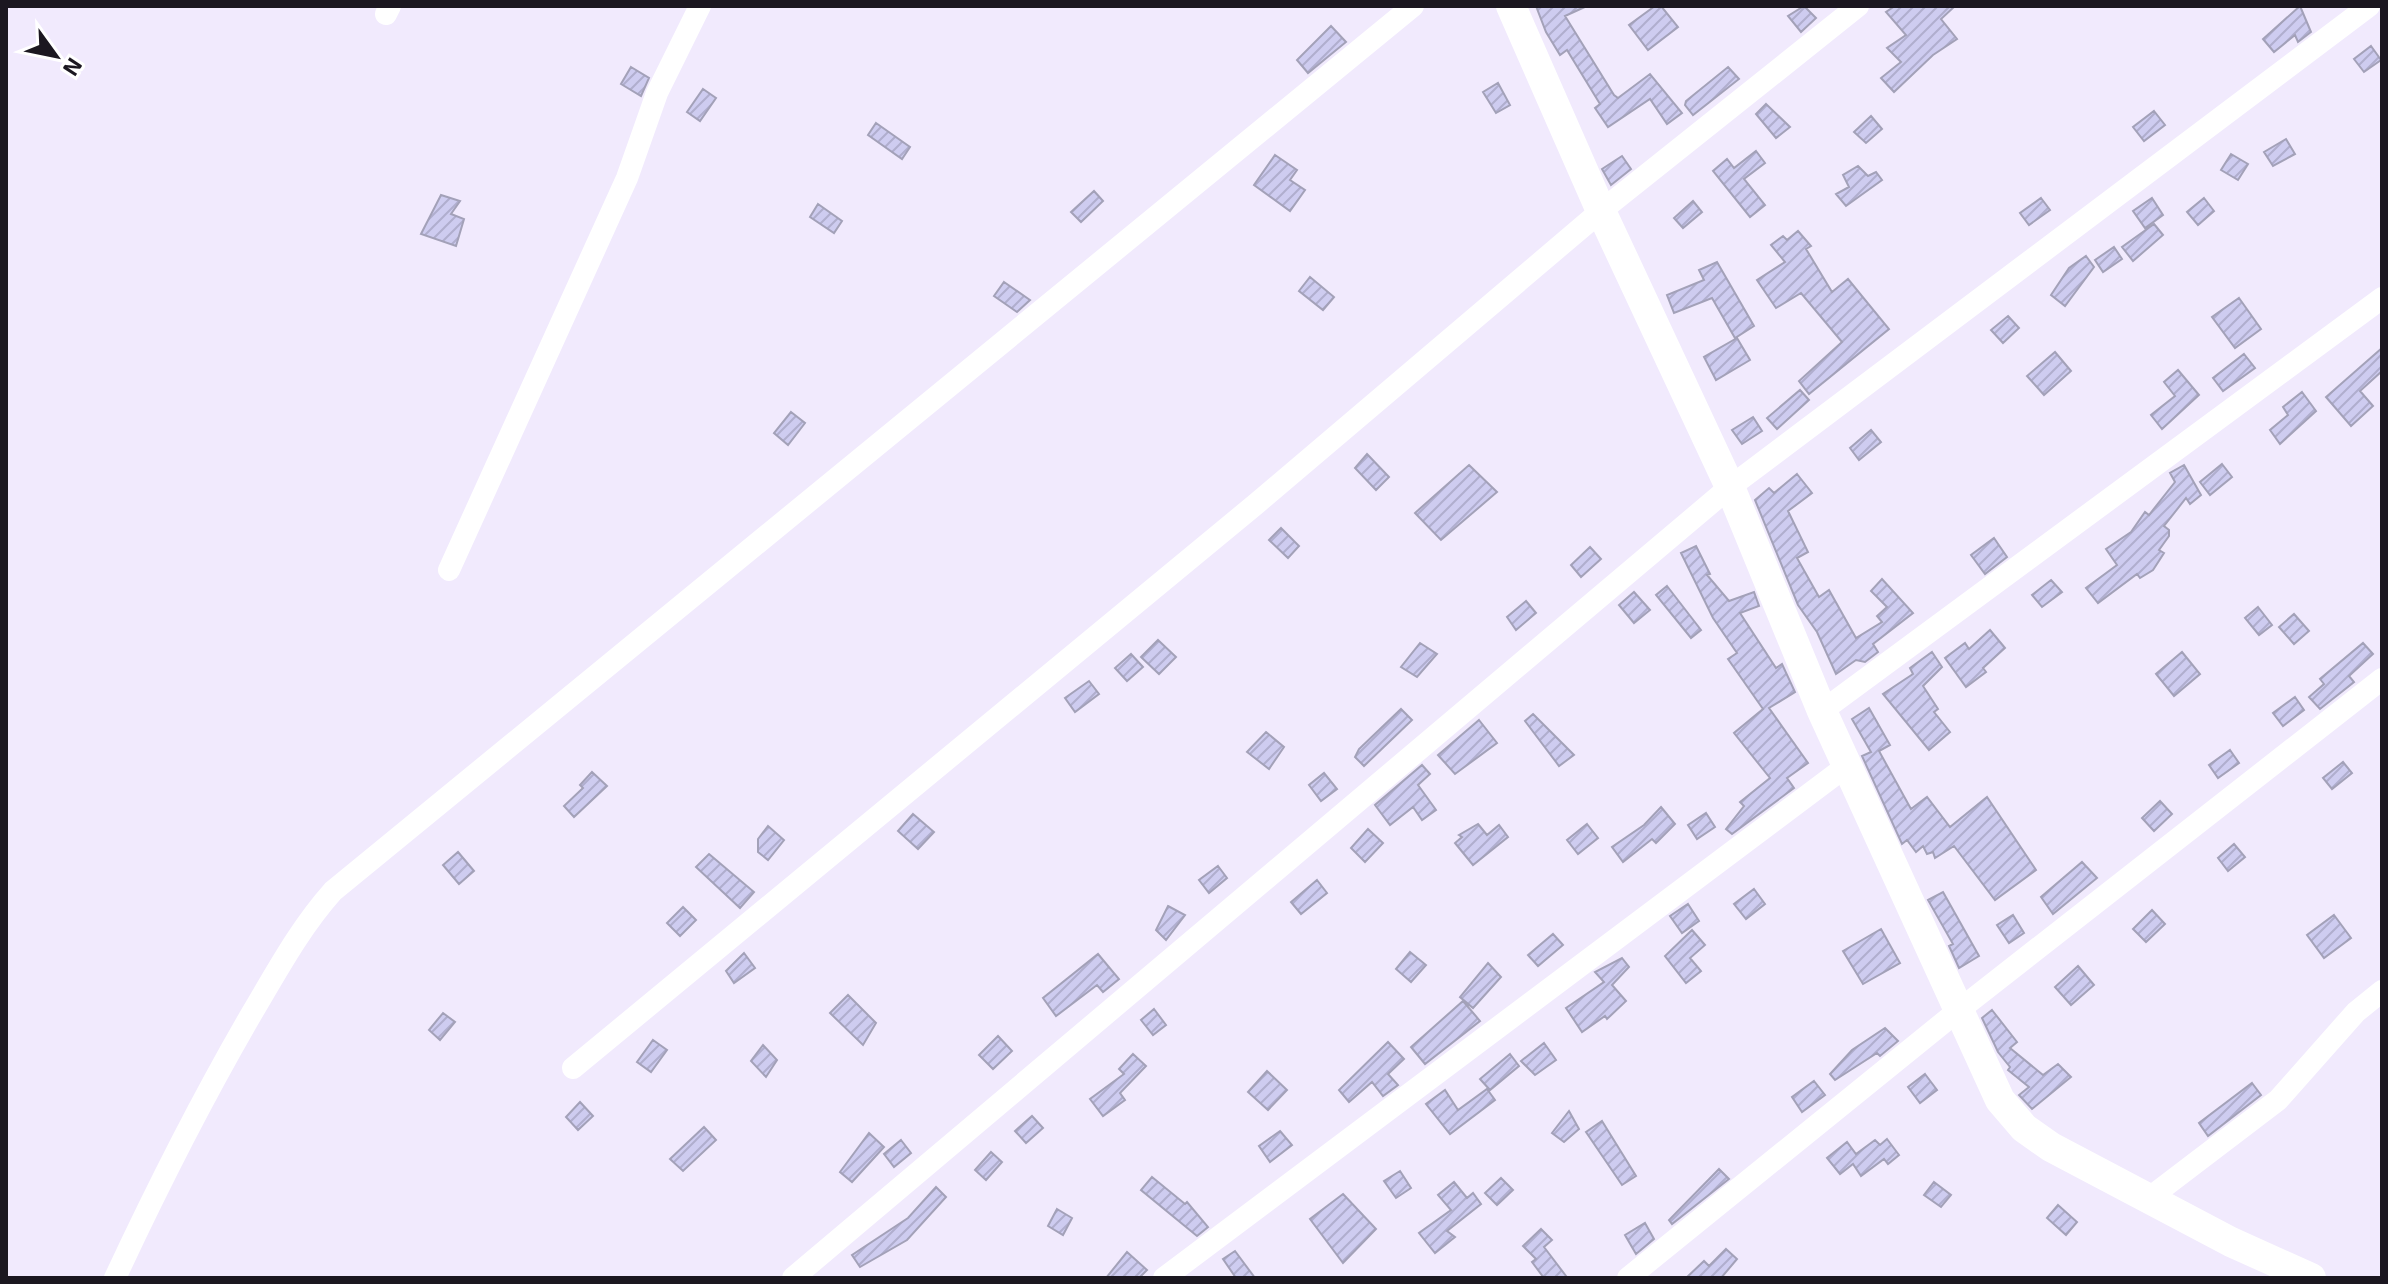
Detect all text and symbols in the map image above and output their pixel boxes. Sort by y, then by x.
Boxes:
north arrow [16,16,96,96]
text: N [58,54,89,81]

